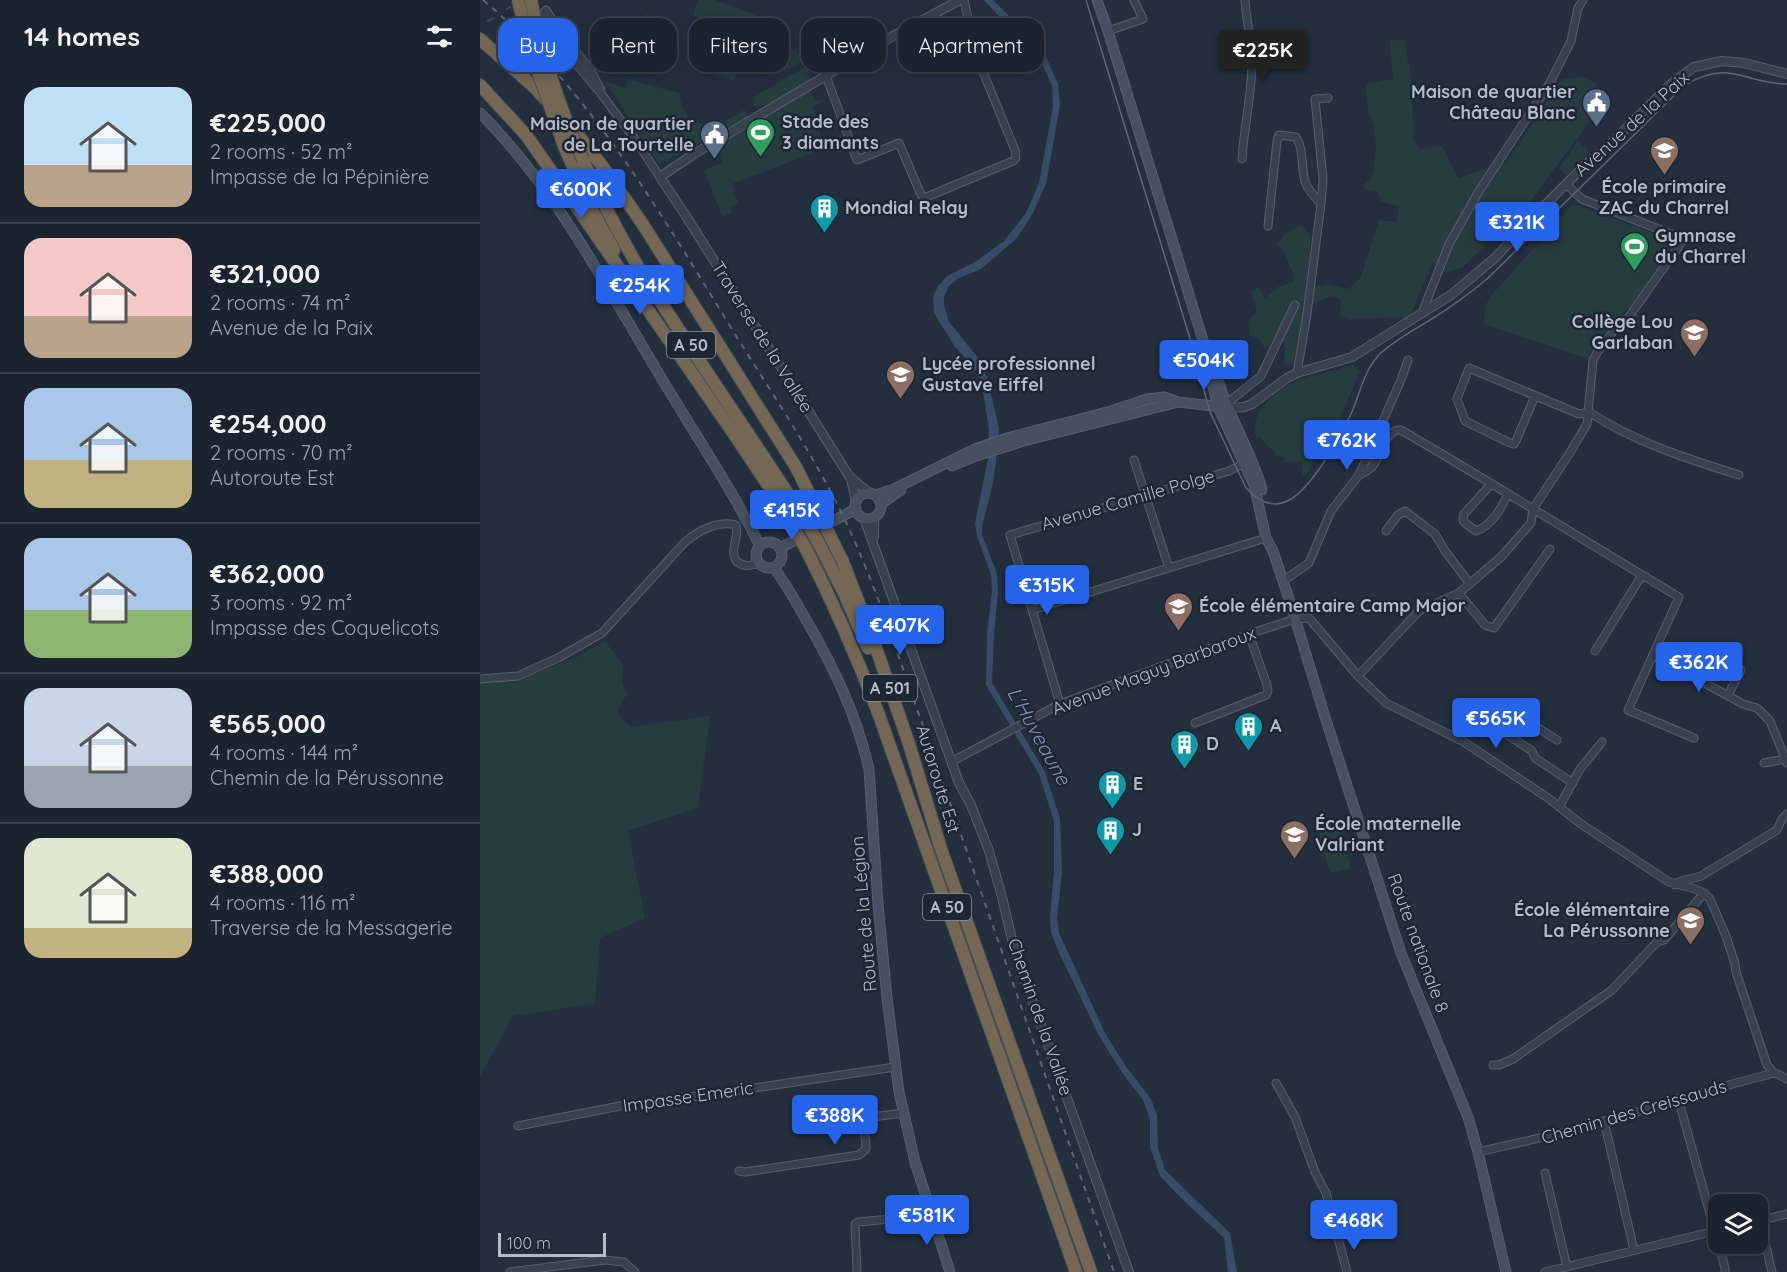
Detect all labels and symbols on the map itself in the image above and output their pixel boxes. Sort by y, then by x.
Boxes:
pin: €225K [1221,30,1305,81]
street label: Avenue de la Paix [1570,66,1694,181]
place label: Maison de quartier Château Blanc [1411,80,1575,124]
public building icon: Maison de quartier Château Blanc [1580,86,1612,128]
place label: Stade des 3 diamants [782,110,879,154]
place label: Maison de quartier de La Tourtelle [530,112,694,156]
sports icon: Stade des 3 diamants [745,116,777,158]
public building icon: Maison de quartier de La Tourtelle [699,118,731,160]
school or university icon: École primaire ZAC du Charrel [1648,134,1680,176]
pin: €600K [539,169,623,220]
place label: École primaire ZAC du Charrel [1599,175,1729,219]
building icon: Mondial Relay [808,192,840,234]
place label: Mondial Relay [845,196,968,219]
pin: €321K [1475,202,1559,253]
place label: Gymnase du Charrel [1655,224,1746,268]
sports icon: Gymnase du Charrel [1618,230,1650,272]
street label: Traverse de la Vallée [706,257,818,417]
pin: €254K [598,265,682,316]
place label: Collège Lou Garlaban [1572,310,1673,354]
school or university icon: Collège Lou Garlaban [1678,316,1710,358]
road number: A 50 [667,332,715,358]
pin: €504K [1162,340,1246,391]
place label: Lycée professionnel Gustave Eiffel [922,352,1096,396]
school or university icon: Lycée professionnel Gustave Eiffel [885,358,917,400]
pin: €762K [1305,420,1389,471]
street label: Avenue Camille Polge [1039,464,1217,535]
pin: €415K [750,490,834,541]
pin: €315K [1005,565,1089,616]
school or university icon: École élémentaire Camp Major [1162,590,1194,632]
place label: École élémentaire Camp Major [1199,594,1466,617]
pin: €407K [858,605,942,656]
street label: Avenue Maguy Barbaroux [1049,621,1259,720]
pin: €362K [1657,642,1741,693]
road number: A 501 [863,675,917,701]
water label: L'Huveaune [1002,682,1077,790]
pin: €565K [1454,698,1538,749]
building icon: A [1233,710,1265,752]
place label: A [1270,714,1282,737]
street label: Autoroute Est [911,722,966,836]
building icon: D [1169,728,1201,770]
place label: D [1206,732,1219,755]
building icon: E [1096,768,1128,810]
place label: E [1133,772,1143,795]
place label: École maternelle Valriant [1315,812,1461,856]
building icon: J [1095,814,1127,856]
place label: J [1132,818,1142,841]
school or university icon: École maternelle Valriant [1278,818,1310,860]
street label: Route de la Légion [845,835,882,993]
street label: Route nationale 8 [1383,870,1454,1016]
road number: A 50 [923,894,971,920]
place label: École élémentaire La Pérussonne [1514,898,1670,942]
school or university icon: École élémentaire La Pérussonne [1675,904,1707,946]
street label: Chemin de la Vallée [1003,935,1078,1098]
street label: Chemin des Creissauds [1538,1074,1729,1149]
street label: Impasse Emeric [621,1076,755,1117]
pin: €388K [793,1095,877,1146]
pin: €581K [885,1195,969,1246]
pin: €468K [1312,1200,1396,1251]
scale bar [498,1230,606,1258]

